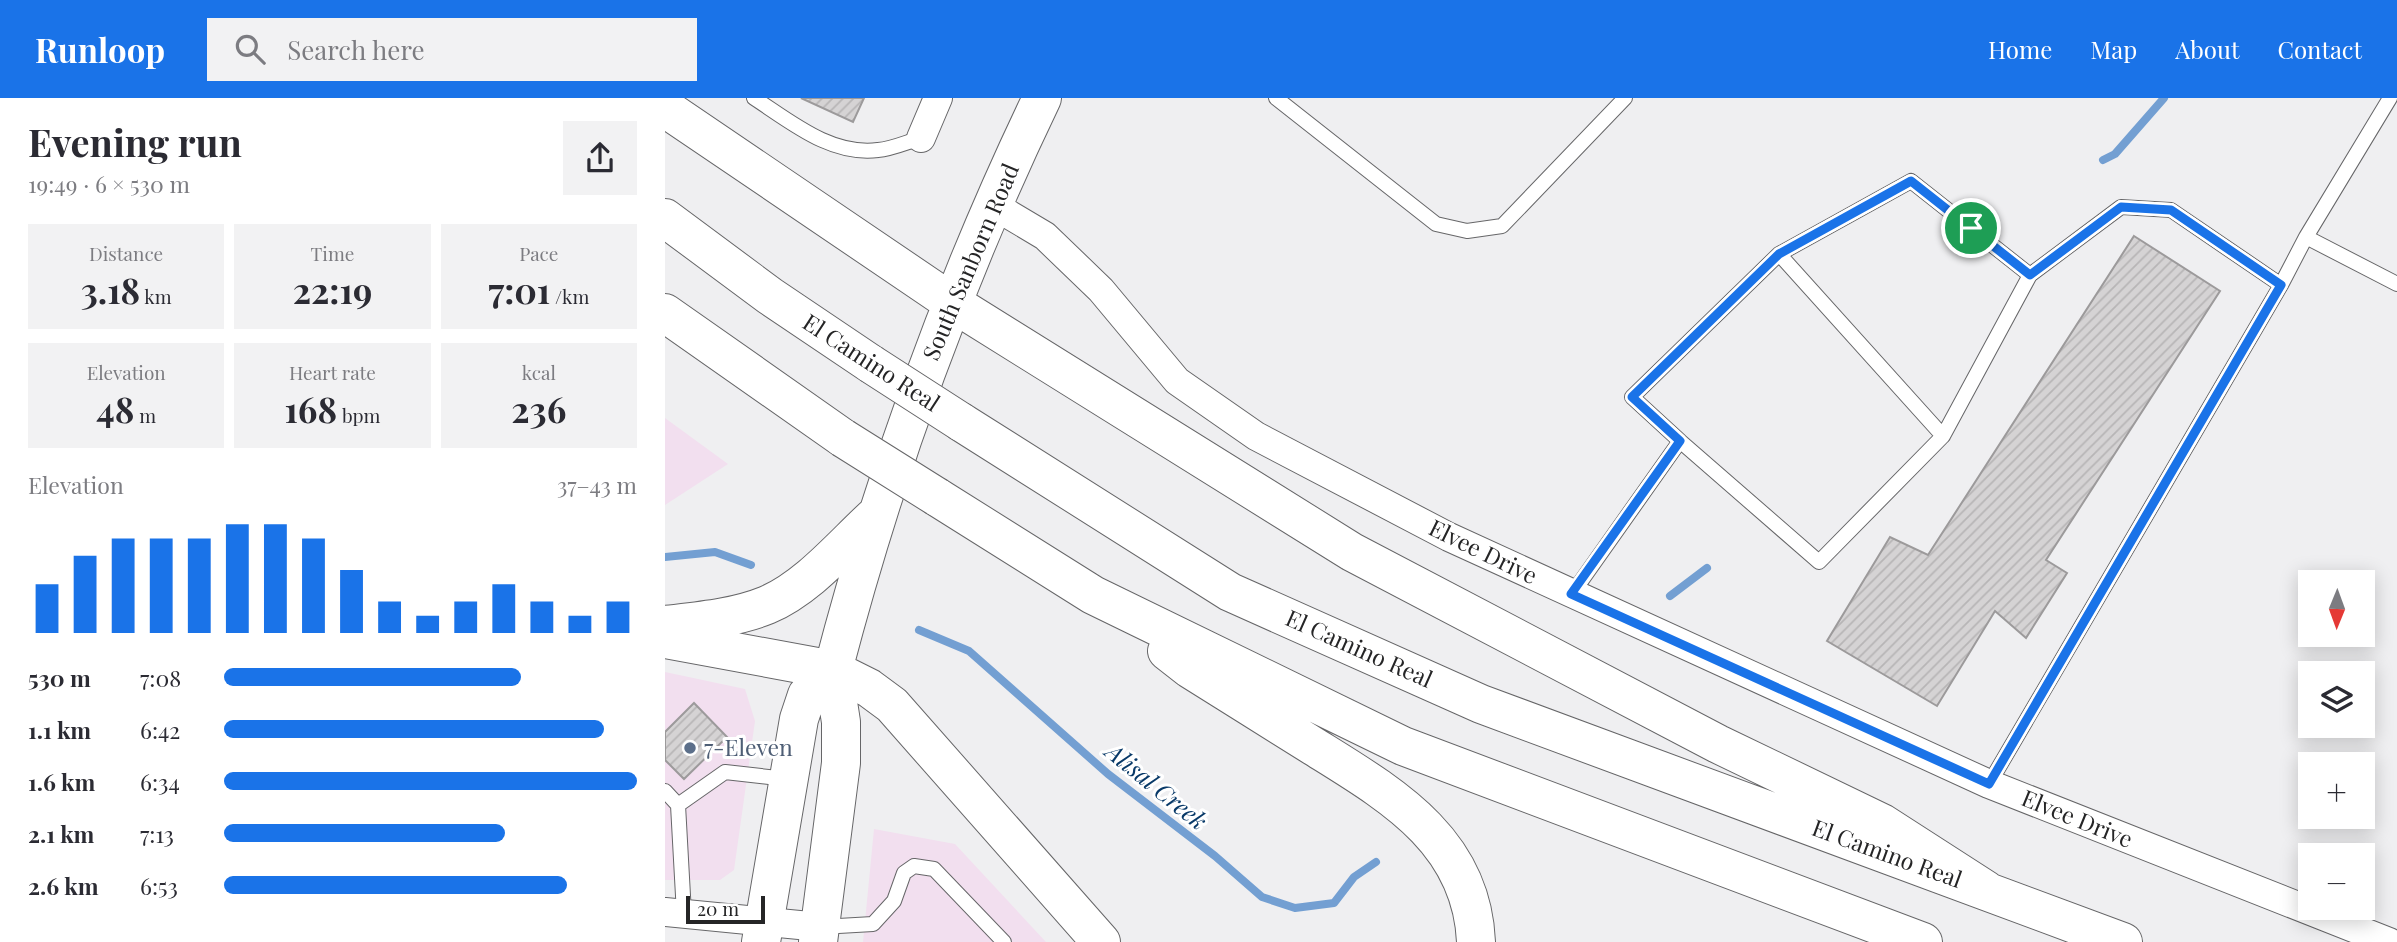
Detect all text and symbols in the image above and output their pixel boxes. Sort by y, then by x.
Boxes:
search box [207,18,697,81]
text: Runloop [35,27,165,71]
icon: search [231,30,269,68]
text: Search here [287,32,425,67]
text: Home [1988,33,2052,65]
text: Map [2090,33,2137,65]
text: About [2175,33,2239,65]
text: Contact [2277,33,2362,65]
text: Evening run [28,116,242,167]
button: share [563,121,637,195]
street label: South Sanborn Road [914,158,1025,365]
text: 19:49 · 6 × 530 m [28,168,190,199]
pin [1941,198,2001,258]
icon: arrive [1952,209,1990,247]
text: Distance [89,240,163,266]
text: Time [311,240,354,266]
text: Pace [519,240,558,266]
text: 3.18 [81,266,140,313]
text: 22:19 [293,266,372,313]
text: 7:01 [488,266,550,313]
text: km [140,283,172,309]
text: /km [550,283,589,309]
street label: El Camino Real [797,306,947,418]
text: Elevation [87,359,166,385]
text: Heart rate [289,359,376,385]
text: kcal [522,359,556,385]
text: 48 [96,385,134,432]
text: 168 [284,385,337,432]
text: 236 [511,385,566,432]
text: m [134,402,156,428]
text: bpm [337,402,381,428]
text: Elevation [28,469,124,500]
text: 37–43 m [557,469,637,500]
street label: Elvee Drive [1424,511,1543,590]
north arrow [2298,570,2375,648]
map controls [2298,570,2375,920]
street label: El Camino Real [1281,601,1438,694]
button: layers [2298,661,2375,738]
text: 530 m [28,662,91,693]
text: 7:08 [140,662,181,693]
text: 1.1 km [28,714,91,745]
text: 6:42 [140,714,180,745]
place label: 7-Eleven [704,731,793,762]
water label: Alisal Creek [1098,733,1214,836]
marker: 7-Eleven [682,740,698,756]
button: + [2298,752,2375,829]
text: 1.6 km [28,766,95,797]
text: 6:34 [140,766,180,797]
street label: Elvee Drive [2018,781,2138,854]
street label: El Camino Real [1808,811,1967,894]
text: 2.1 km [28,818,94,849]
text: 7:13 [140,818,174,849]
button: − [2298,843,2375,920]
text: 2.6 km [28,870,99,901]
text: 6:53 [140,870,178,901]
scale bar [686,893,765,925]
text: 20 m [697,895,739,921]

